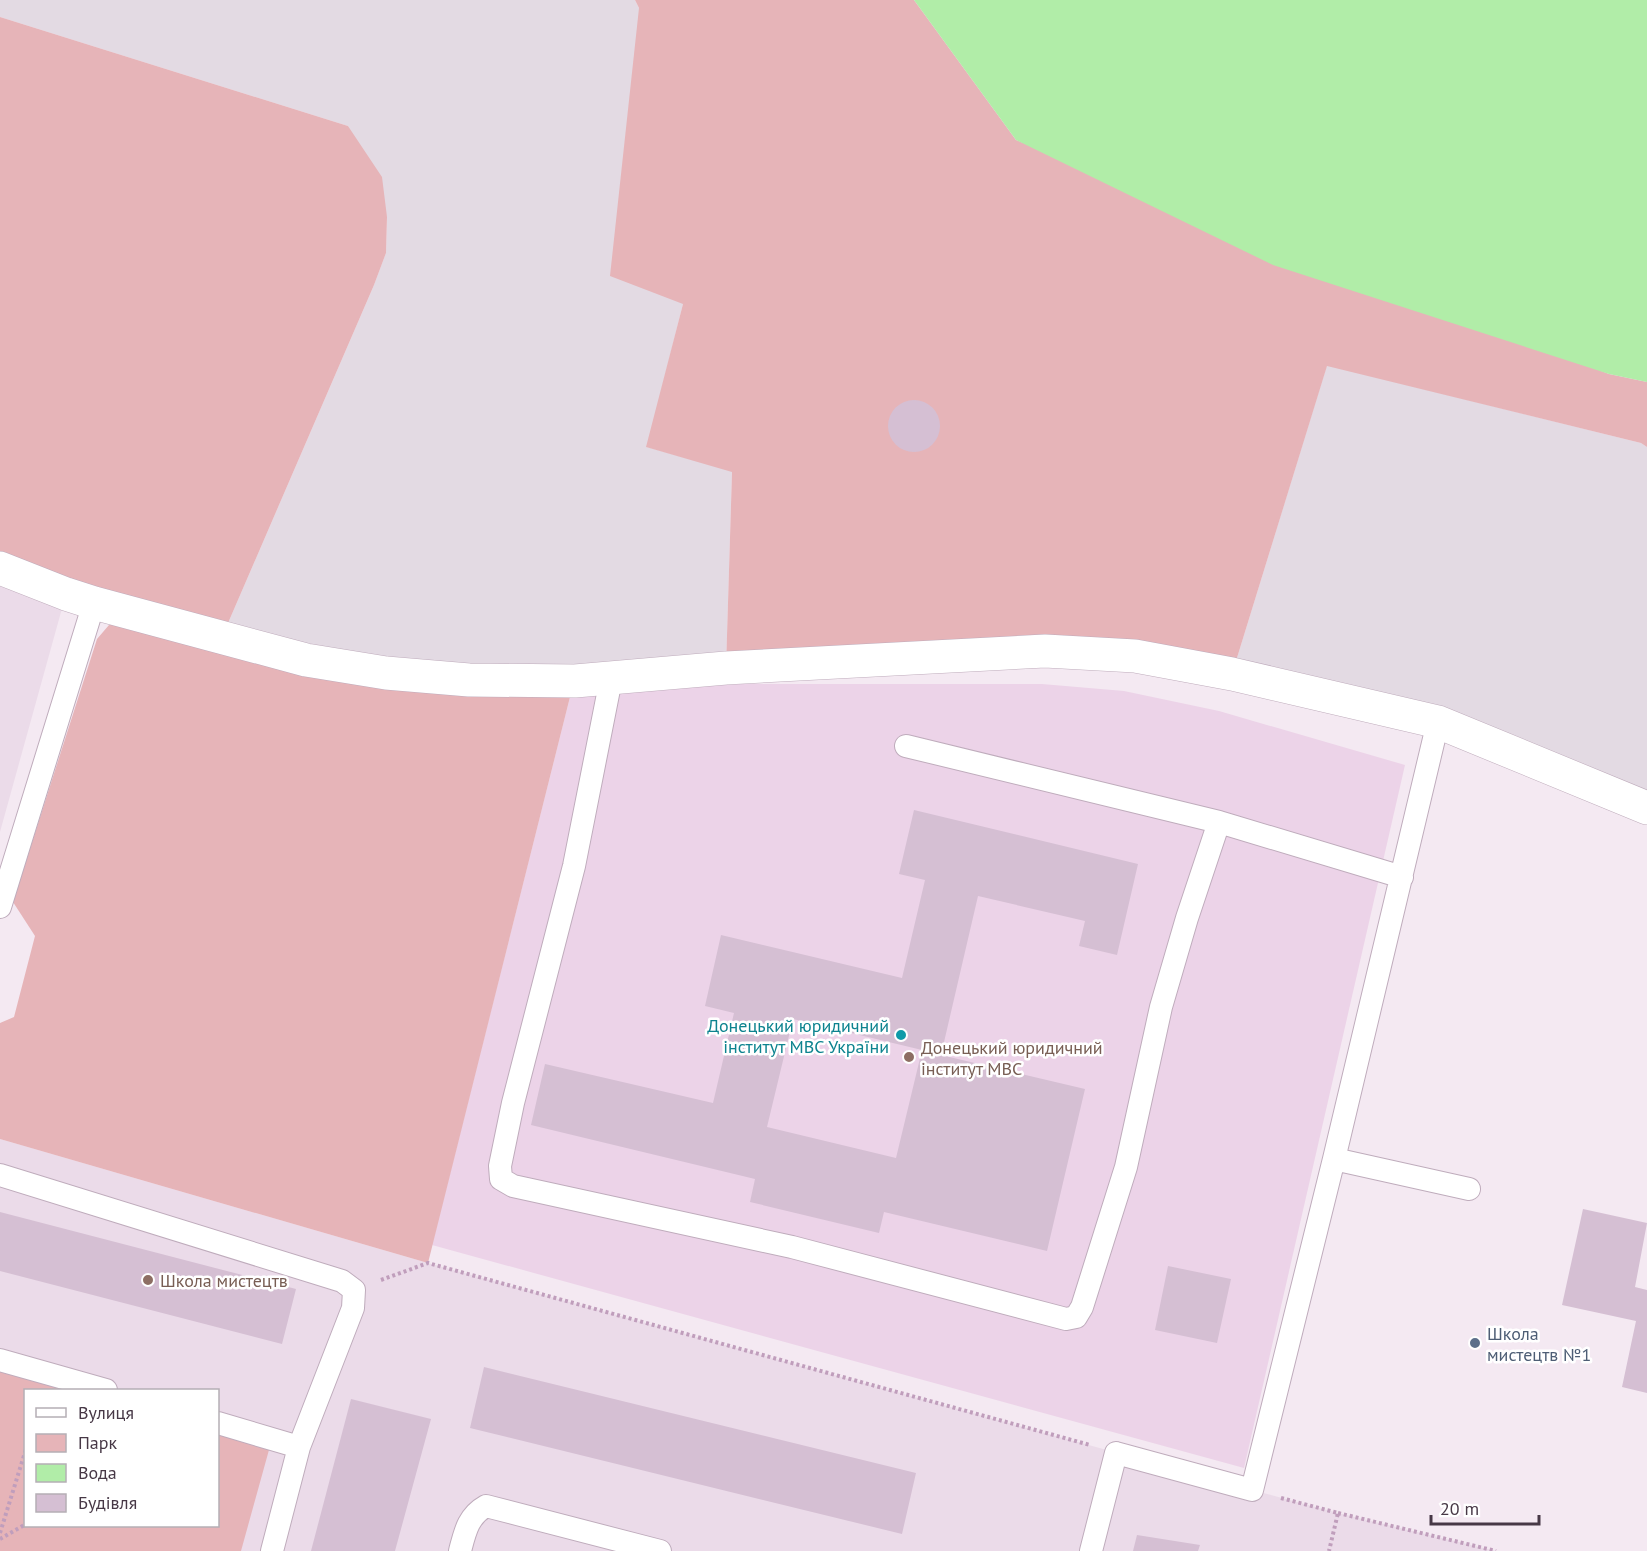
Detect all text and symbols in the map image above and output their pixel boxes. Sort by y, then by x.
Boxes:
place label: Донецький юридичний інститут МВС України [707,1014,889,1058]
marker: Донецький юридичний інститут МВС України [894,1028,908,1042]
place label: Донецький юридичний інститут МВС [921,1036,1103,1080]
marker: Донецький юридичний інститут МВС [902,1050,916,1064]
place label: Школа мистецтв [160,1269,288,1292]
marker: Школа мистецтв [141,1273,155,1287]
place label: Школа мистецтв №1 [1487,1322,1591,1366]
marker: Школа мистецтв №1 [1468,1336,1482,1350]
legend [24,1389,219,1527]
text: Вулиця [78,1401,134,1424]
text: Парк [78,1431,118,1454]
text: Вода [78,1461,117,1484]
scale bar [1431,1488,1539,1526]
text: Будівля [78,1491,137,1514]
text: 20 m [1440,1497,1479,1520]

